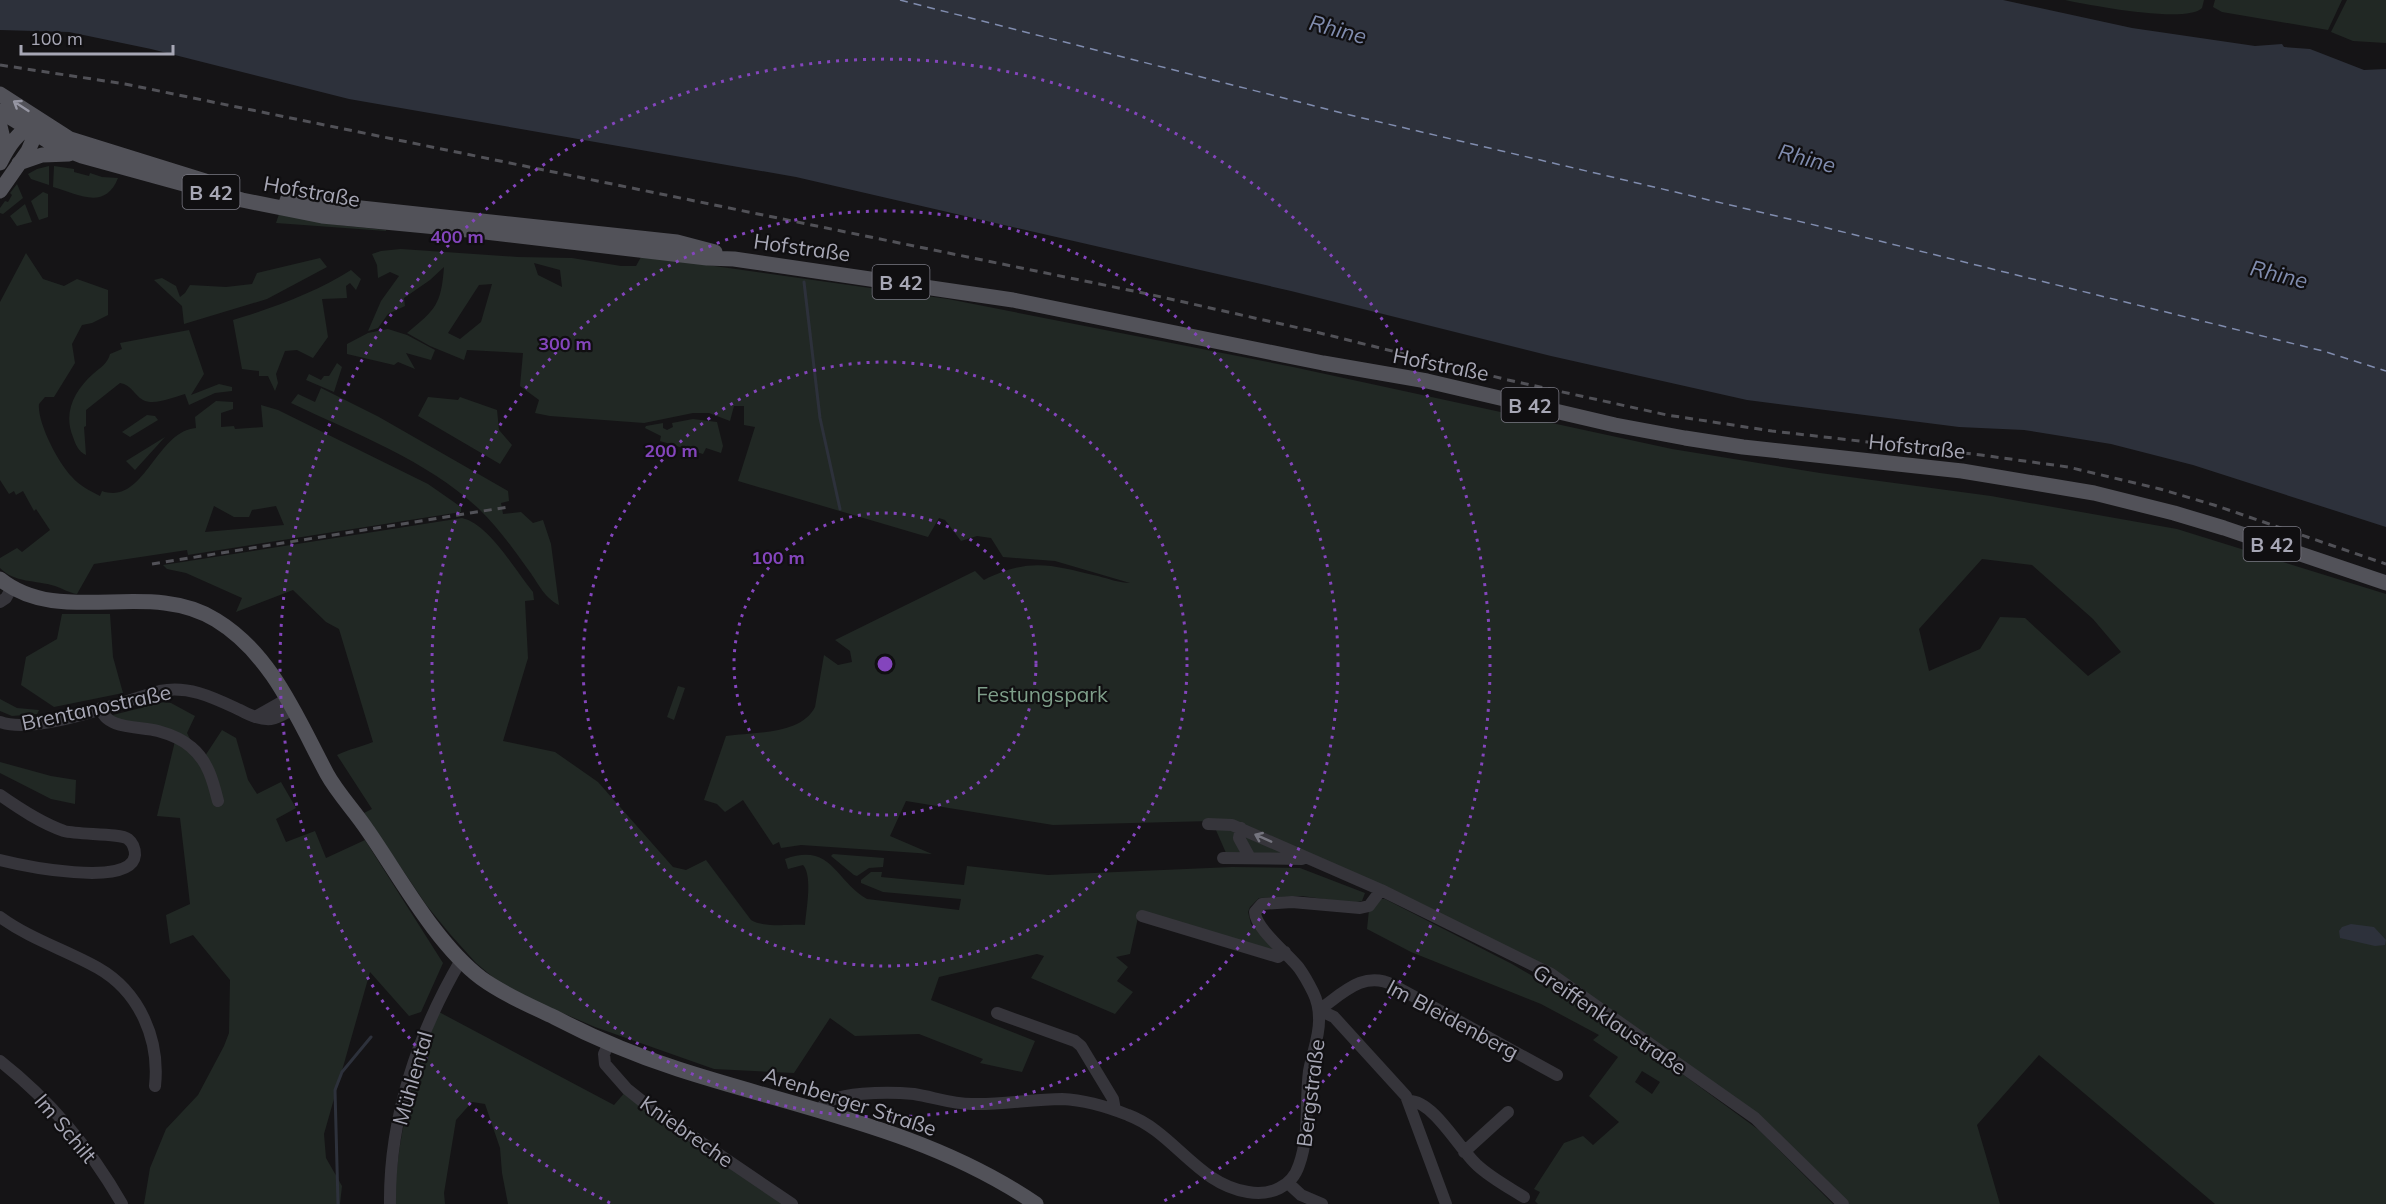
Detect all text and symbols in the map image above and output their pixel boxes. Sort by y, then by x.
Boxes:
water label: Rhine [1306,8,1370,50]
scale bar [21,18,172,56]
text: 100 m [30,27,83,50]
one-way arrow [13,100,30,112]
water label: Rhine [1775,137,1839,179]
street label: Hofstraße [262,170,362,212]
road number: B 42 [182,175,240,209]
text: 400 m [430,225,484,248]
street label: Hofstraße [752,227,852,267]
water label: Rhine [2247,253,2311,295]
road number: B 42 [872,265,930,299]
text: 300 m [538,332,592,355]
street label: Hofstraße [1391,342,1491,386]
road number: B 42 [1502,388,1558,422]
street label: Hofstraße [1867,428,1967,464]
text: 200 m [644,439,698,462]
road number: B 42 [2244,527,2300,561]
text: 100 m [751,546,805,569]
centre of rings [875,654,895,674]
street label: Brentanostraße [19,678,173,736]
park label: Festungspark [976,681,1108,707]
one-way arrow [1255,832,1273,843]
street label: Greiffenklaustraße [1528,958,1692,1080]
street label: Im Bleidenberg [1383,973,1523,1065]
street label: Mühlental [386,1028,438,1128]
street label: Bergstraße [1290,1038,1330,1148]
street label: Arenberger Straße [760,1061,940,1141]
street label: Im Schilt [30,1088,102,1168]
street label: Kniebreche [635,1089,739,1173]

